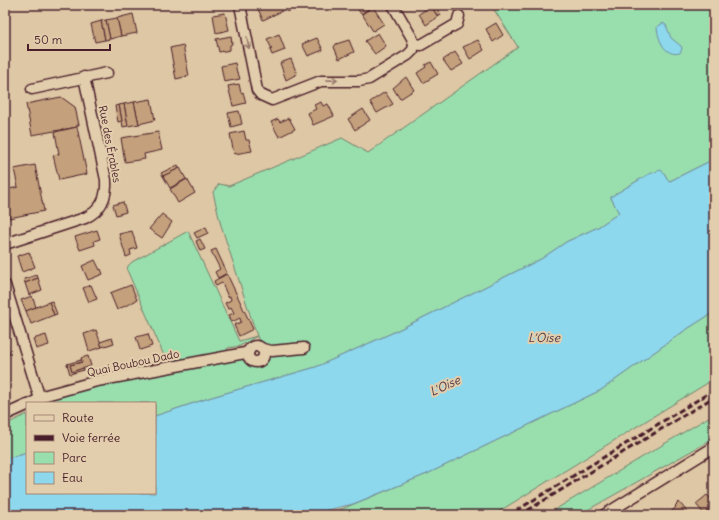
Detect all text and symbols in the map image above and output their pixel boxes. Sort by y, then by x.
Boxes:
scale bar [28,26,110,52]
text: 50 m [34,32,63,47]
one-way arrow [244,36,252,49]
one-way arrow [325,77,338,84]
street label: Rue des Érables [96,104,125,184]
water label: L’Oise [528,330,562,345]
street label: Quai Boubou Dado [86,346,180,380]
water label: L'Oise [427,371,464,399]
legend [26,402,156,494]
text: Route [62,410,94,425]
text: Voie ferrée [62,430,120,445]
text: Parc [62,450,87,465]
text: Eau [62,470,83,485]

